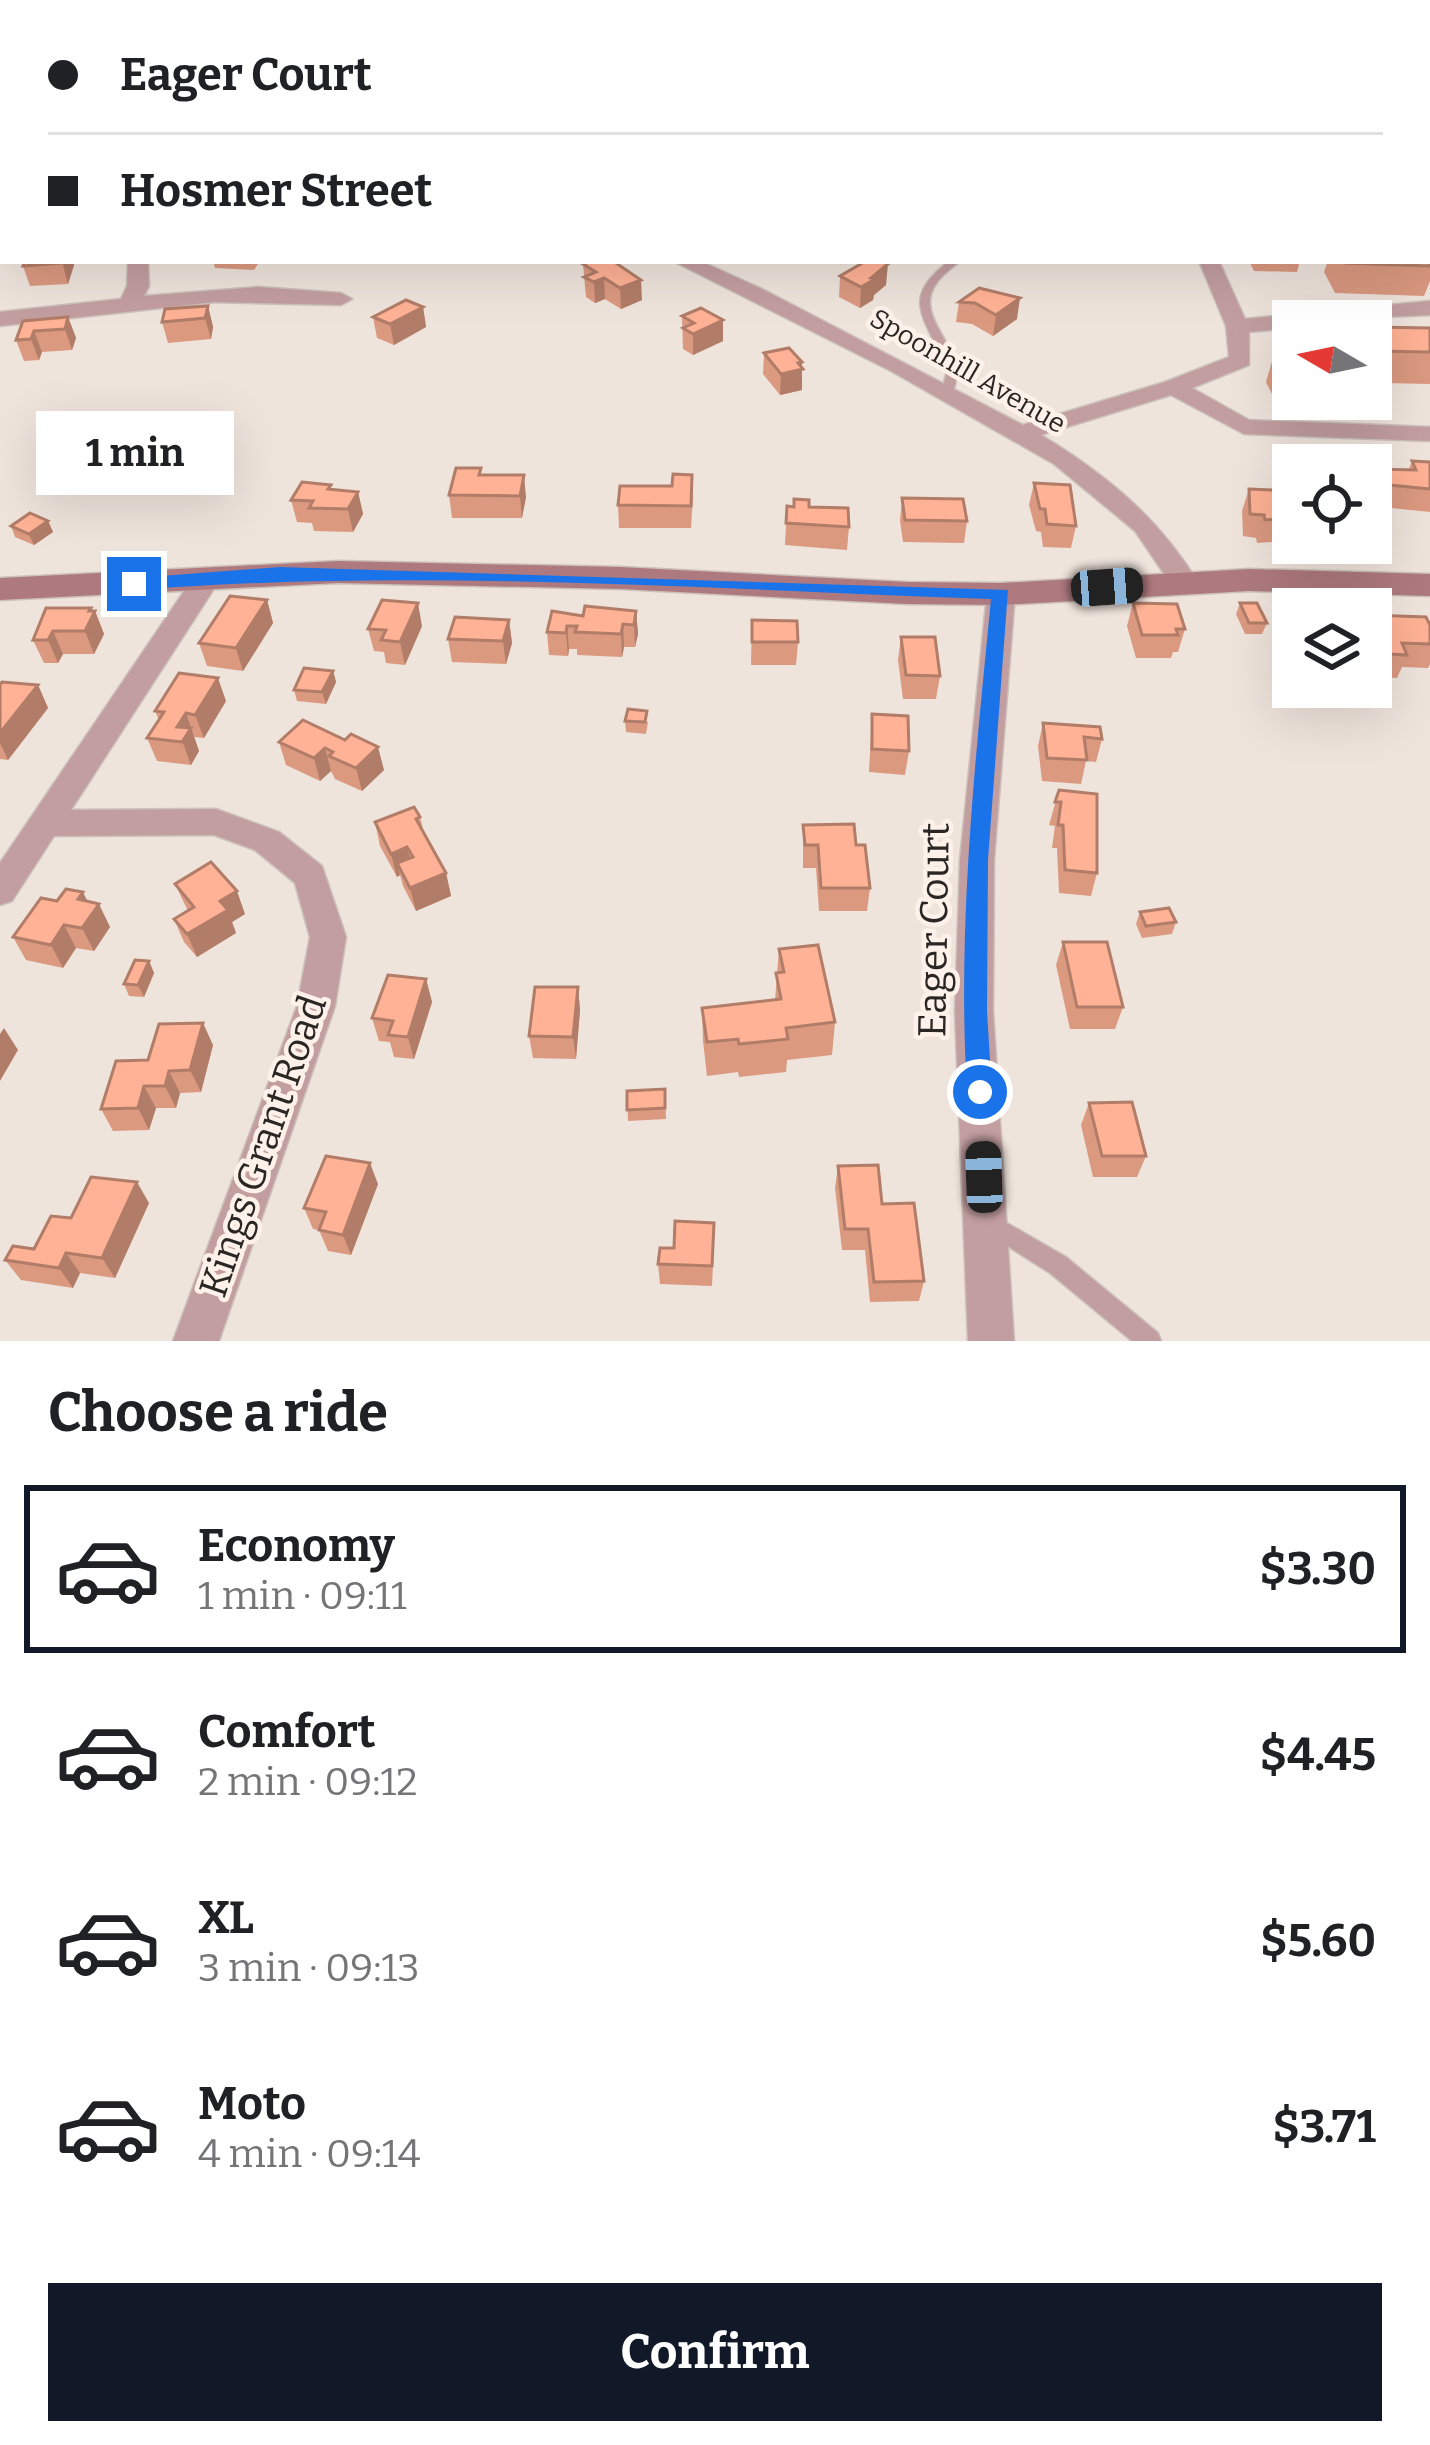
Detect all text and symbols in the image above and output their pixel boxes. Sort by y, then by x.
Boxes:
text: Eager Court [120,48,372,102]
text: Hosmer Street [120,164,432,218]
north arrow [1272,300,1392,420]
map controls [1272,300,1392,708]
street label: Spoonhill Avenue [865,302,1071,440]
callout: 1 min [35,410,233,494]
text: 1 min [86,430,184,476]
button: locate [1272,444,1392,564]
route end [107,557,161,611]
car [1070,567,1144,607]
button: layers [1272,588,1392,708]
street label: Eager Court [909,822,959,1038]
street label: Kings Grant Road [190,989,336,1303]
route start [953,1065,1007,1119]
car [965,1140,1003,1214]
text: Choose a ride [48,1381,388,1445]
icon: car [54,1515,162,1623]
text: Economy [198,1519,395,1573]
text: $3.30 [1260,1542,1376,1596]
text: 1 min · 09:11 [198,1573,407,1619]
icon: car [54,1701,162,1809]
text: Comfort [198,1705,376,1759]
text: $4.45 [1260,1728,1376,1782]
text: 2 min · 09:12 [198,1759,418,1805]
icon: car [54,1887,162,1995]
text: XL [198,1891,254,1945]
text: $5.60 [1260,1914,1376,1968]
text: 3 min · 09:13 [198,1945,420,1991]
icon: car [54,2073,162,2181]
text: Moto [198,2077,306,2131]
text: $3.71 [1272,2100,1376,2154]
text: 4 min · 09:14 [198,2131,421,2177]
button: Confirm [48,2283,1382,2421]

